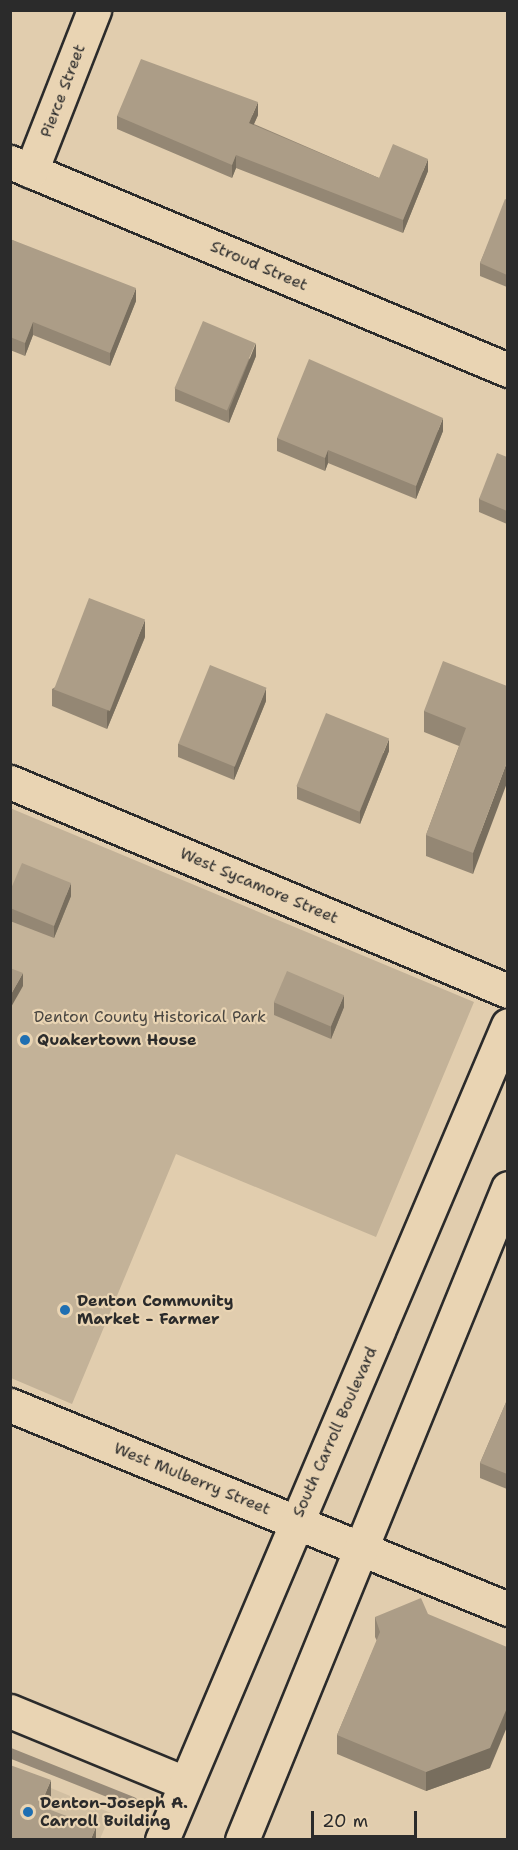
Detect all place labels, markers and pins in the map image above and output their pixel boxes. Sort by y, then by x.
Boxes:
place label: Quakertown House [37,1030,197,1050]
marker: Quakertown House [18,1033,32,1047]
place label: Denton Community Market - Farmer [77,1291,234,1329]
marker: Denton Community Market - Farmer [58,1303,72,1317]
place label: Denton-Joseph A. Carroll Building [40,1793,188,1831]
marker: Denton-Joseph A. Carroll Building [21,1805,35,1819]

